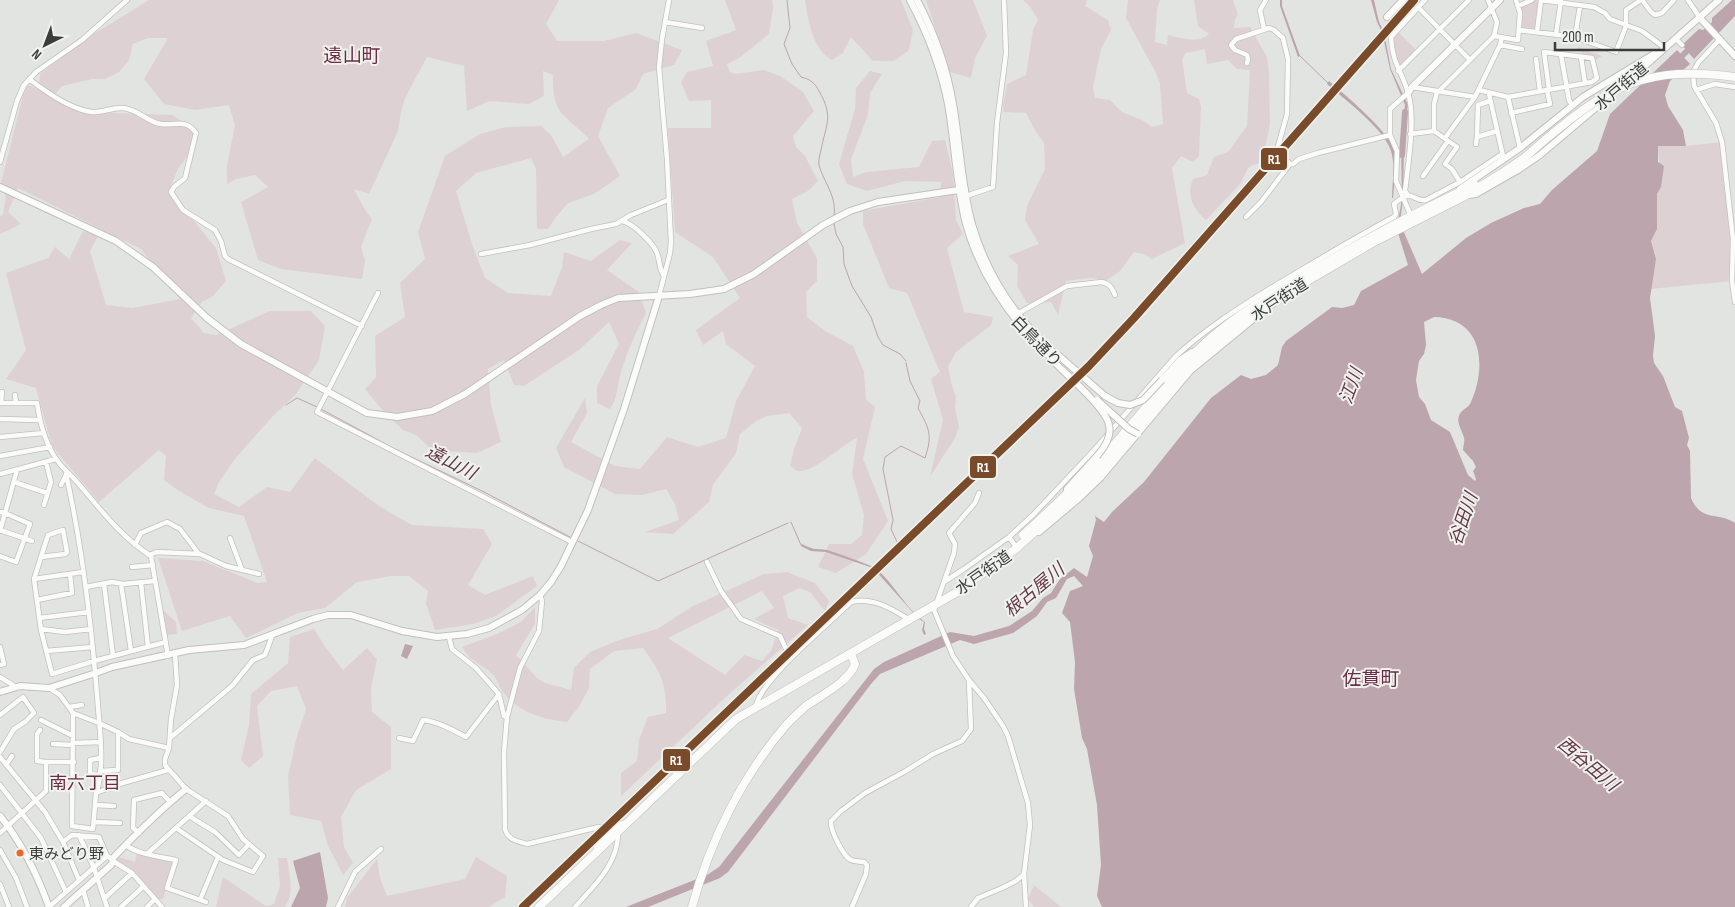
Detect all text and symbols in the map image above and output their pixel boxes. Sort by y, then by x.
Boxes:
north arrow [20,20,70,70]
scale bar [1555,20,1664,52]
text: 200 m [1562,28,1594,47]
text: N [28,45,45,63]
district label: 遠山町 [323,45,381,68]
street label: 水戸街道 [1591,59,1653,115]
line badge: R1 [1260,147,1288,171]
text: R1 [1268,151,1281,168]
street label: 水戸街道 [1248,275,1312,326]
street label: 白鳥通り [1007,312,1065,372]
water label: 江川 [1335,364,1368,407]
water label: 遠山川 [422,441,481,485]
line badge: R1 [969,455,997,479]
text: R1 [977,459,990,476]
water label: 谷田川 [1445,488,1483,548]
street label: 水戸街道 [952,547,1016,599]
water label: 根古屋川 [1000,558,1070,622]
district label: 佐貫町 [1342,668,1400,691]
water label: 西谷田川 [1553,733,1624,797]
line badge: R1 [662,748,691,772]
text: R1 [670,752,683,769]
district label: 南六丁目 [49,773,121,794]
place label: 東みどり野 [29,845,104,864]
marker: 東みどり野 [15,848,25,858]

